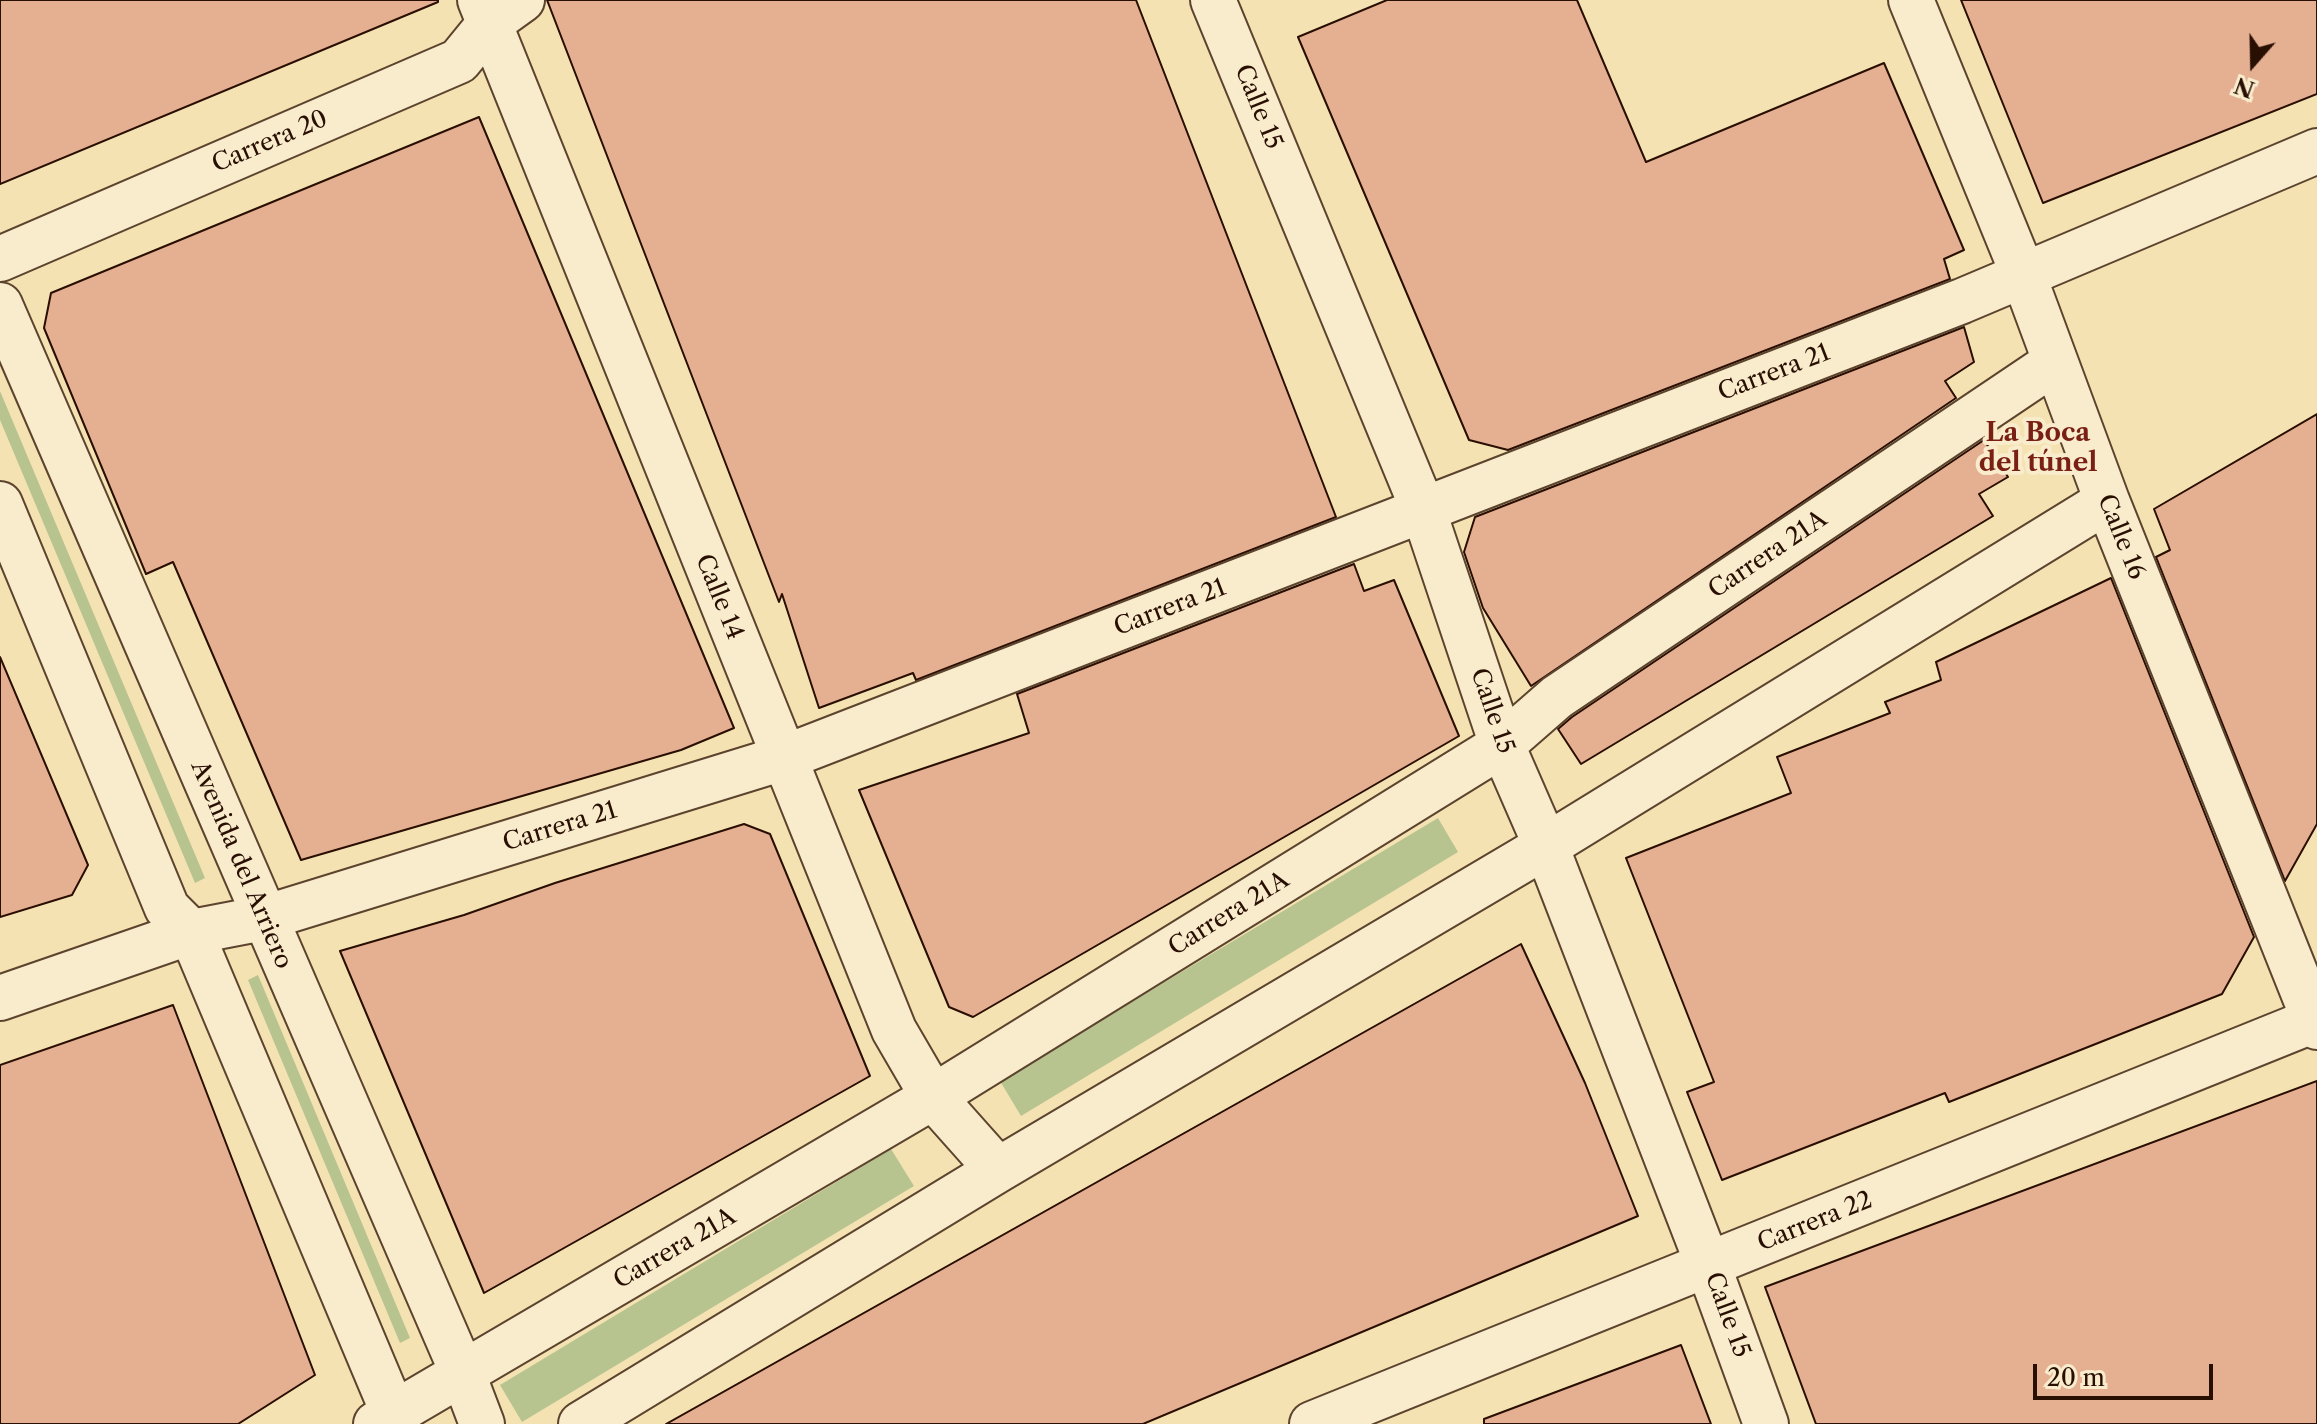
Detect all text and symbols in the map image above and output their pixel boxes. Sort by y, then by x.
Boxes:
north arrow [2213,24,2293,104]
street label: Calle 15 [1228,61,1288,153]
text: N [2231,71,2258,103]
street label: Carrera 20 [208,105,332,179]
street label: Carrera 21 [1714,339,1834,407]
district label: La Boca del túnel [1979,417,2097,478]
street label: Calle 16 [2091,490,2151,584]
street label: Carrera 21A [1703,505,1833,605]
street label: Calle 14 [689,550,749,644]
street label: Carrera 21 [1110,574,1230,642]
street label: Calle 15 [1464,665,1520,757]
street label: Avenida del Arriero [184,757,298,973]
street label: Carrera 21 [500,796,620,858]
street label: Carrera 21A [1164,866,1294,962]
street label: Carrera 22 [1753,1186,1877,1258]
street label: Carrera 21A [609,1202,741,1296]
street label: Calle 15 [1698,1269,1756,1361]
scale bar [2037,1348,2217,1398]
text: 20 m [2047,1363,2105,1392]

